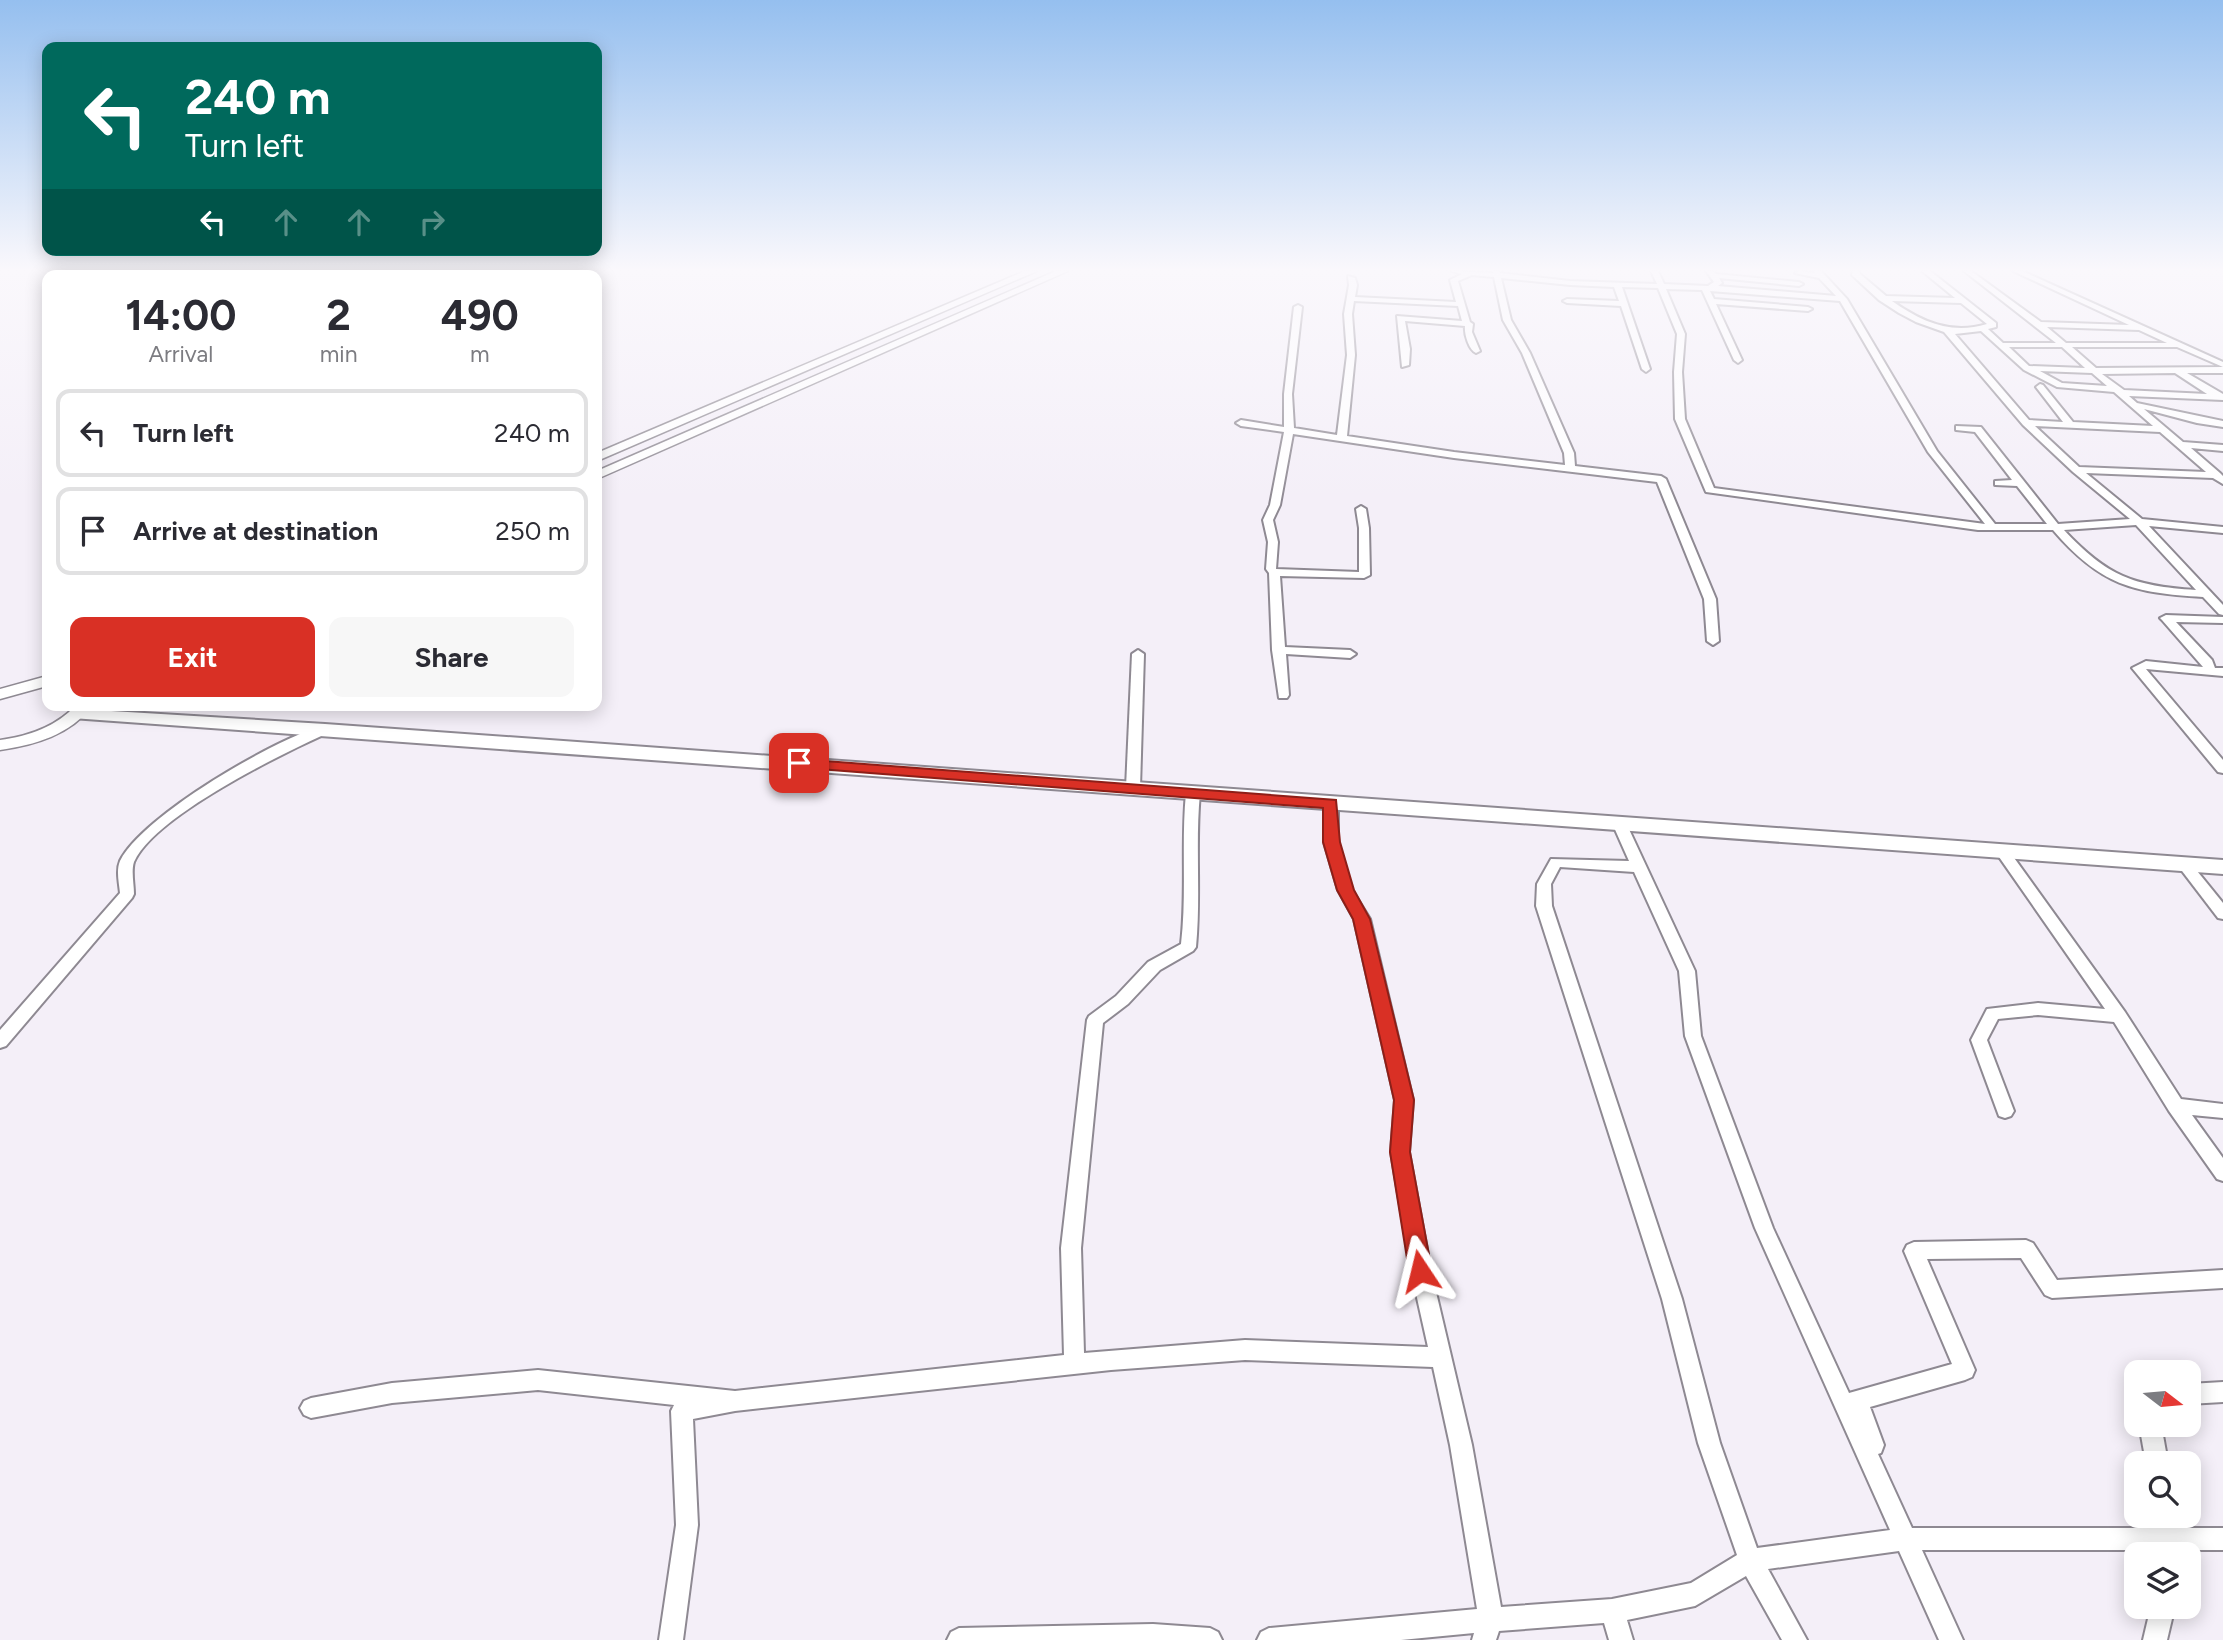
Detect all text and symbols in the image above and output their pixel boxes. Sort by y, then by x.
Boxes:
text: 240 m [185,67,331,126]
icon: left [70,70,161,161]
text: Turn left [185,127,304,165]
icon: left [194,203,232,241]
icon: ahead [267,203,305,241]
icon: ahead [340,203,378,241]
icon: right [413,203,451,241]
text: 14:00 [125,290,237,341]
text: 2 [326,290,351,341]
text: 490 [441,290,519,341]
text: Arrival [148,340,213,368]
text: min [320,340,357,368]
text: m [470,340,490,368]
icon: left [74,414,112,452]
text: Turn left [133,417,234,449]
text: 240 m [494,417,570,449]
icon: arrive [74,512,112,550]
text: Arrive at destination [133,515,378,547]
text: 250 m [495,515,570,547]
button: Exit [70,617,315,697]
button: Share [329,617,574,697]
pin [769,733,829,793]
icon: arrive [780,744,818,782]
position arrow [1383,1234,1457,1308]
north arrow [2124,1360,2202,1437]
map controls [2124,1360,2201,1619]
button: search [2124,1451,2201,1528]
button: layers [2124,1542,2201,1619]

